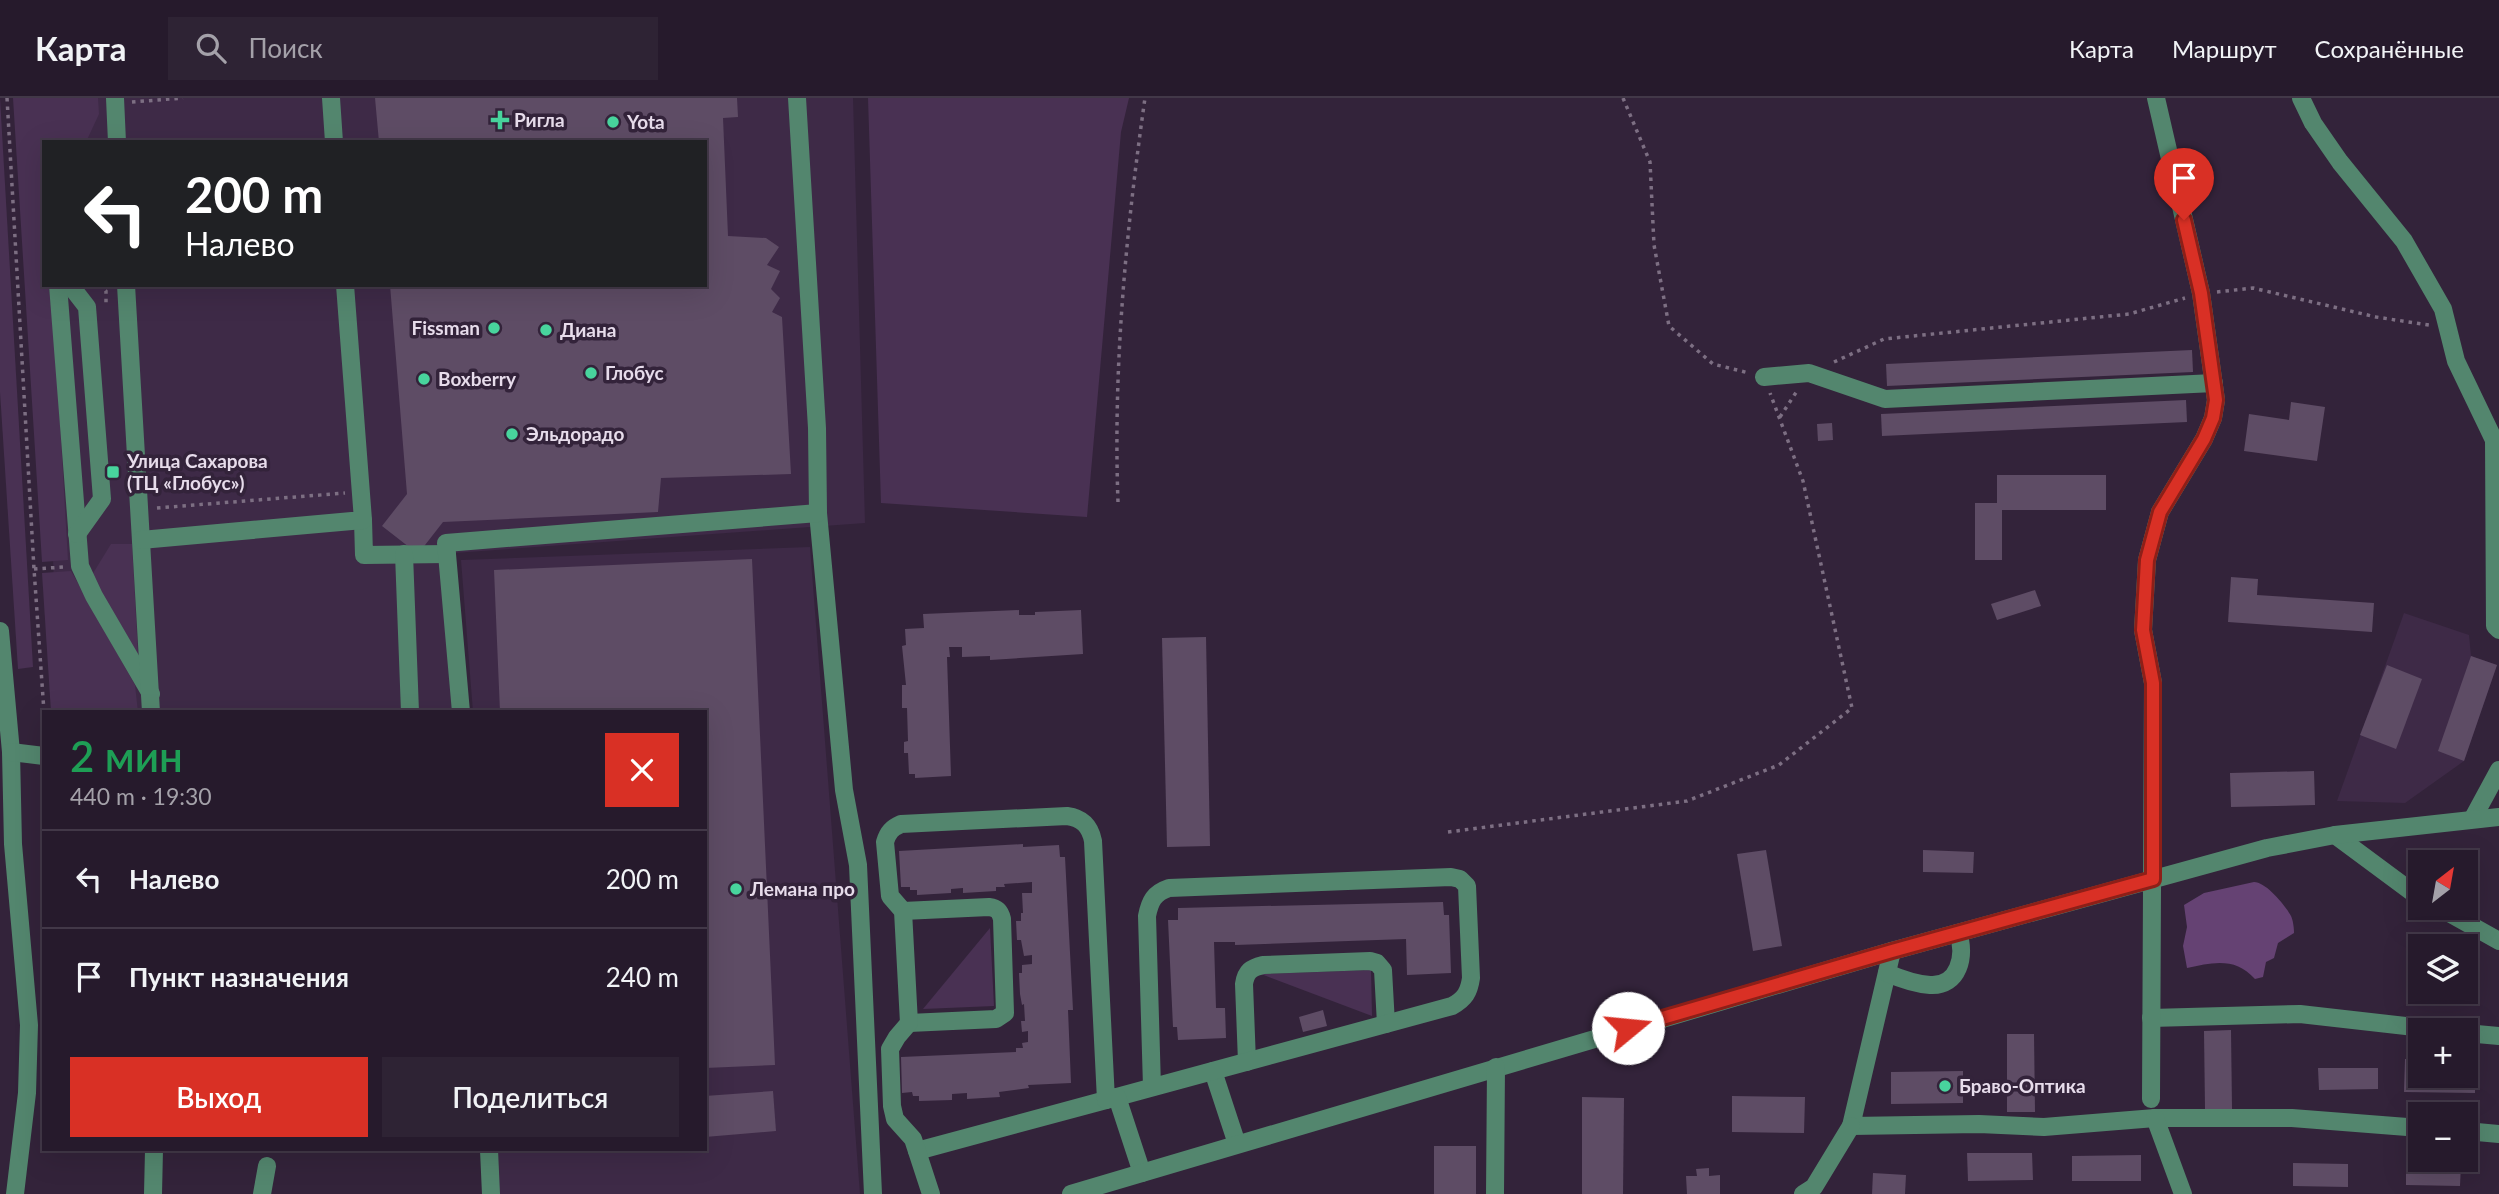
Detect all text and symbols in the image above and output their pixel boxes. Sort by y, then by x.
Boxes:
search box [168,17,658,80]
text: Карта [35,28,126,68]
icon: search [192,29,230,67]
text: Поиск [248,32,323,64]
text: Карта [2069,34,2134,63]
text: Маршрут [2172,34,2277,63]
text: Сохранённые [2315,34,2464,63]
place label: Ригла [514,108,565,131]
place label: Yota [626,110,665,133]
marker: Ригла [492,112,508,128]
marker: Yota [605,114,621,130]
pin [2154,148,2214,220]
icon: arrive [2165,159,2203,197]
text: 200 m [185,165,323,223]
icon: left [70,168,161,259]
text: Налево [185,224,295,263]
place label: Fissman [411,316,480,339]
place label: Диана [560,318,616,341]
marker: Fissman [486,320,502,336]
marker: Диана [538,322,554,338]
place label: Глобус [605,361,664,384]
marker: Глобус [583,365,599,381]
place label: Boxberry [438,367,517,390]
marker: Boxberry [416,371,432,387]
place label: Эльдорадо [526,422,624,445]
marker: Эльдорадо [504,426,520,442]
place label: Улица Сахарова (ТЦ «Глобус») [126,449,268,494]
marker: Улица Сахарова (ТЦ «Глобус») [105,464,121,480]
text: 2 мин [70,731,183,781]
button: close [605,733,679,807]
text: 440 m · 19:30 [70,782,212,810]
north arrow [2408,850,2478,920]
map controls [2408,850,2478,1172]
icon: left [70,860,108,898]
text: Налево [129,863,219,895]
text: 200 m [606,863,679,895]
place label: Лемана про [749,877,855,900]
marker: Лемана про [728,881,744,897]
button: layers [2408,934,2478,1004]
icon: arrive [70,958,108,996]
text: Пункт назначения [129,961,349,993]
text: 240 m [606,961,679,993]
position arrow [1591,991,1665,1065]
button: + [2408,1018,2478,1088]
button: Выход [70,1057,368,1137]
button: Поделиться [382,1057,679,1137]
place label: Браво-Оптика [1959,1074,2086,1097]
marker: Браво-Оптика [1937,1078,1953,1094]
button: − [2408,1102,2478,1172]

